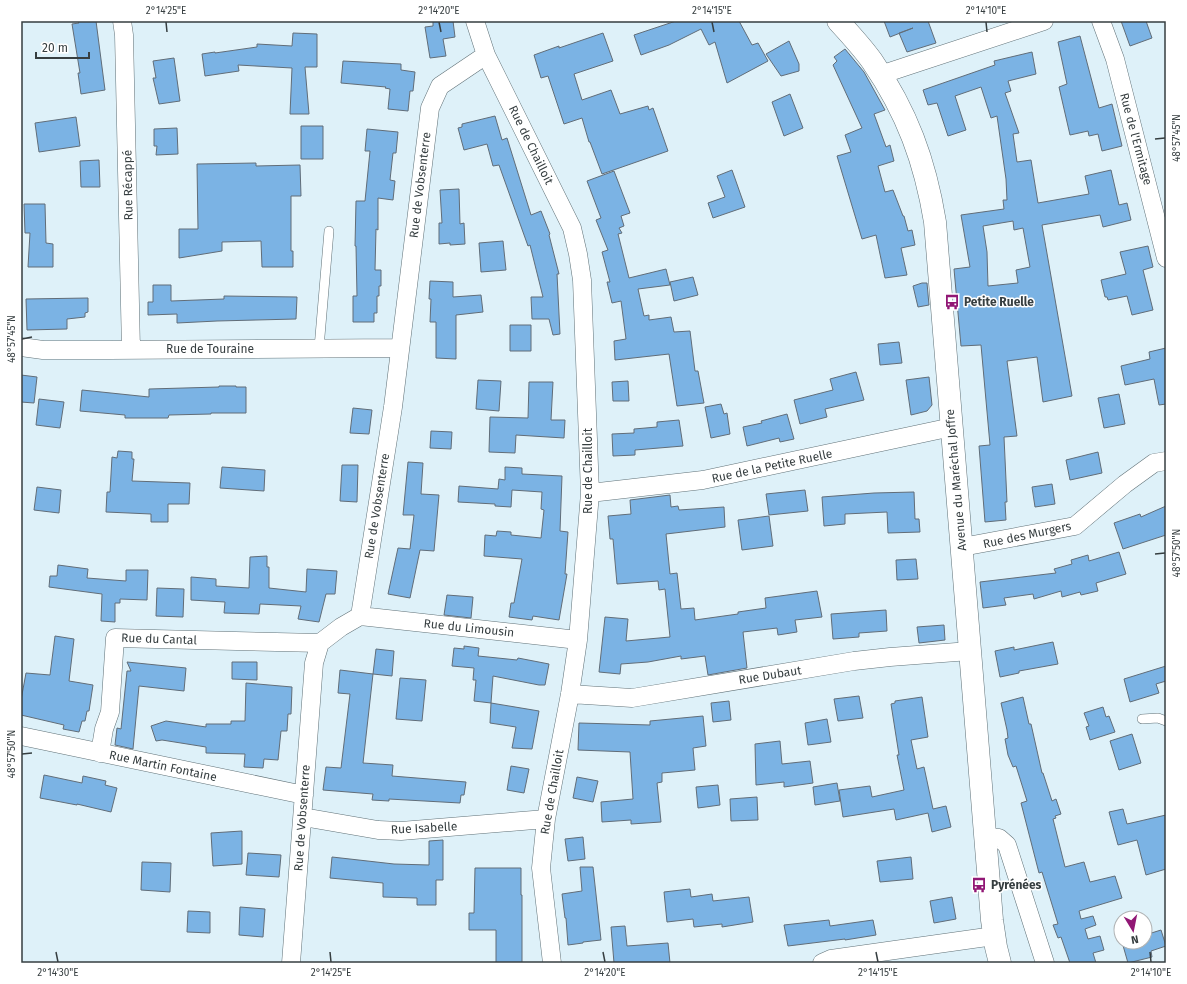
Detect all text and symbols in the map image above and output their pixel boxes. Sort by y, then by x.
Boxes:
text: 2°14'25"E [146,5,186,17]
text: 2°14'20"E [418,5,460,17]
text: 2°14'15"E [692,5,732,17]
text: 2°14'10"E [966,5,1006,17]
scale bar [36,34,89,60]
text: 20 m [42,41,68,55]
street label: Rue de l'Ermitage [1117,91,1155,187]
street label: Rue de Chailloit [506,103,556,187]
text: 48°57'45"N [1171,114,1183,162]
street label: Rue de Vobsenterre [407,131,433,239]
street label: Rue Récappé [120,150,136,220]
bus stop icon: Petite Ruelle [943,293,961,311]
place label: Petite Ruelle [964,295,1034,309]
text: 48°57'45"N [6,315,18,363]
street label: Rue de Touraine [166,342,254,356]
street label: Avenue du Maréchal Joffre [943,408,969,552]
street label: Rue de Chailloit [581,427,595,514]
street label: Rue de la Petite Ruelle [710,446,834,486]
street label: Rue de Vobsenterre [362,452,392,560]
street label: Rue des Murgers [982,519,1073,551]
text: 48°57'50"N [1171,529,1183,577]
street label: Rue du Limousin [423,616,515,640]
street label: Rue du Cantal [121,631,198,647]
street label: Rue Dubaut [738,663,803,687]
text: 48°57'50"N [6,730,18,778]
street label: Rue Martin Fontaine [108,748,218,784]
street label: Rue de Chailloit [538,748,566,836]
street label: Rue de Vobsenterre [291,764,313,872]
street label: Rue Isabelle [390,819,458,837]
bus stop icon: Pyrénées [970,876,988,894]
place label: Pyrénées [991,878,1042,892]
north arrow [1113,910,1153,950]
text: N [1130,932,1139,946]
text: 2°14'30"E [37,967,79,979]
text: 2°14'25"E [311,967,351,979]
text: 2°14'20"E [584,967,626,979]
text: 2°14'15"E [858,967,898,979]
text: 2°14'10"E [1131,967,1171,979]

